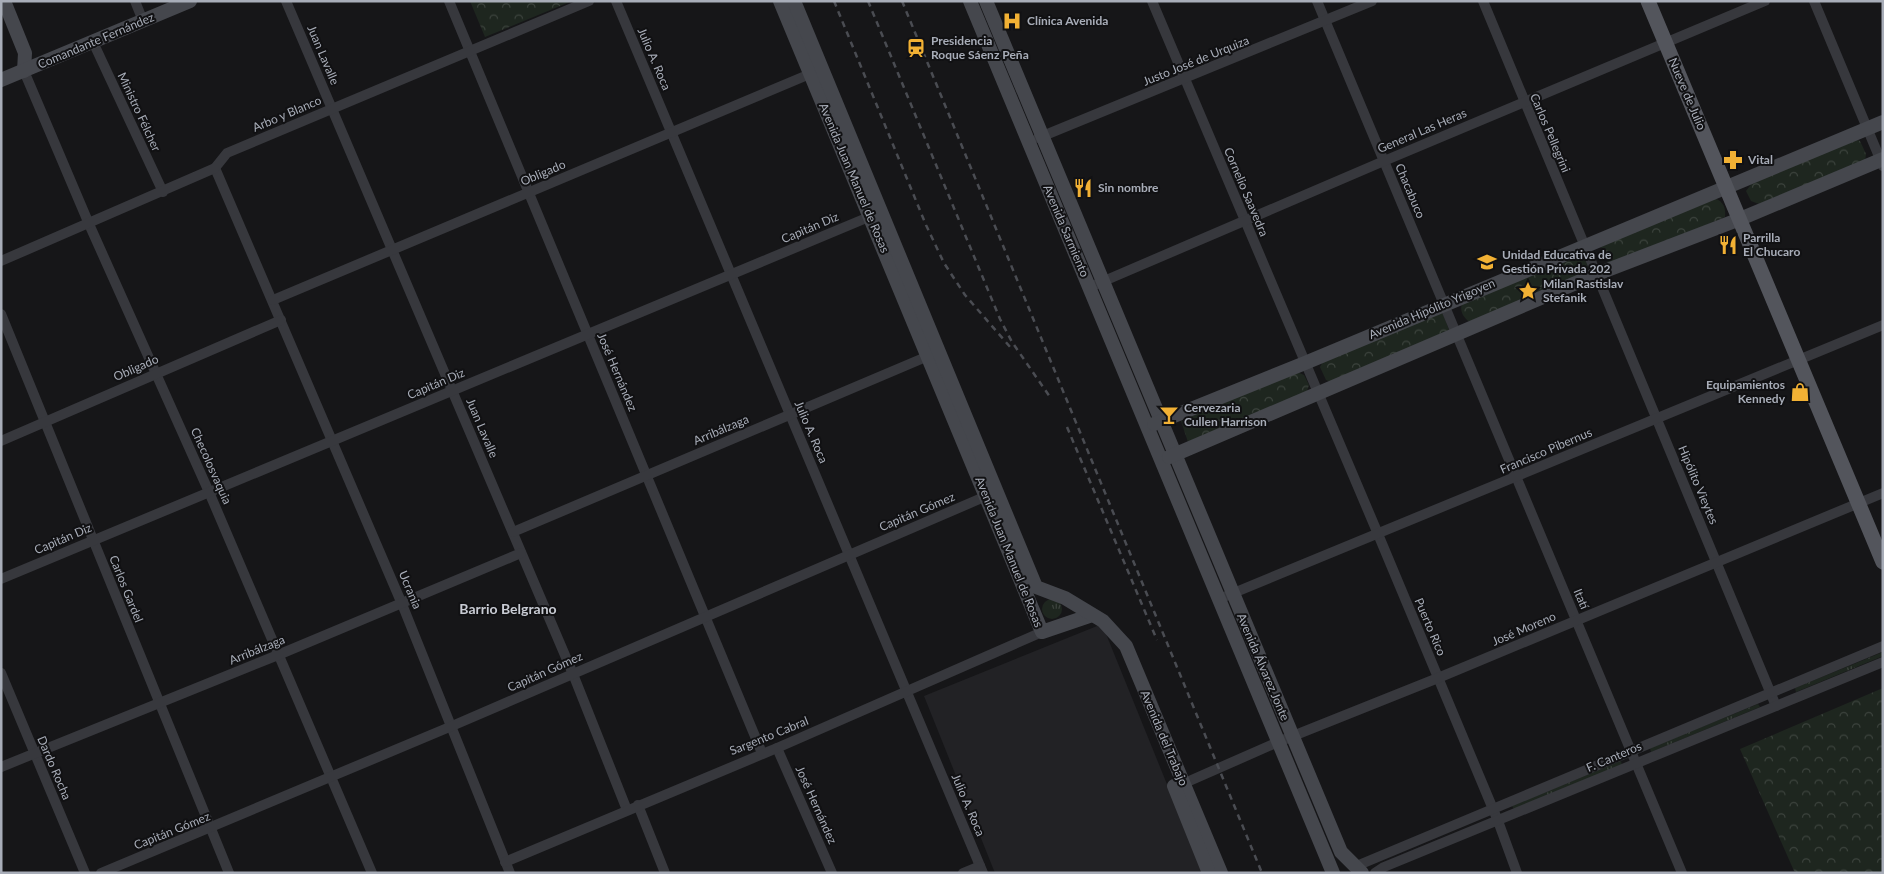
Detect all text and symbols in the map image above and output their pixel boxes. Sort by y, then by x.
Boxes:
street label: Comandante Fernández [35,9,157,72]
hospital icon: Clínica Avenida [1001,10,1023,32]
place label: Clínica Avenida [1027,13,1108,28]
street label: Juan Lavalle [304,23,343,87]
street label: Julio A. Roca [635,25,674,92]
street label: Justo José de Urquiza [1140,32,1251,89]
place label: Presidencia Roque Sáenz Peña [931,33,1029,62]
station icon: Presidencia Roque Sáenz Peña [905,37,927,59]
street label: Nueve de Julio [1665,55,1710,132]
street label: Ministro Félcher [115,70,165,154]
street label: Carlos Pellegrini [1527,91,1574,175]
street label: Arbo y Blanco [250,92,324,135]
street label: Avenida Juan Manuel de Rosas [816,101,893,255]
street label: General Las Heras [1375,105,1469,156]
street label: Cornelio Saavedra [1221,145,1272,239]
pharmacy icon: Vital [1722,149,1744,171]
place label: Vital [1747,152,1773,167]
street label: Obligado [518,156,568,189]
street label: Chacabuco [1392,161,1429,221]
restaurant icon: Sin nombre [1072,177,1094,199]
place label: Sin nombre [1098,180,1159,195]
street label: Avenida Sarmiento [1040,182,1093,279]
street label: Capitán Diz [779,209,841,246]
place label: Parrilla El Chucaro [1743,230,1800,259]
restaurant icon: Parrilla El Chucaro [1717,234,1739,256]
place label: Unidad Educativa de Gestión Privada 202 [1502,247,1612,276]
school or university icon: Unidad Educativa de Gestión Privada 202 [1476,251,1498,273]
street label: Avenida Hipólito Yrigoyen [1366,275,1497,342]
place label: Milan Rastislav Stefanik [1543,276,1624,305]
place icon: Milan Rastislav Stefanik [1517,280,1539,302]
street label: José Hernández [594,330,641,414]
street label: Obligado [111,351,161,384]
street label: Capitán Diz [405,365,467,402]
place label: Equipamientos Kennedy [1706,377,1786,406]
shop icon: Equipamientos Kennedy [1789,381,1811,403]
street label: Juan Lavalle [463,396,502,460]
street label: Julio A. Roca [792,398,831,465]
place label: Cervezaria Cullen Harrison [1184,400,1267,429]
bar icon: Cervezaria Cullen Harrison [1158,404,1180,426]
street label: Arribálzaga [691,411,751,448]
street label: Francisco Pibernus [1498,424,1594,477]
street label: Checolosvaquia [188,425,235,507]
street label: Hipólito Vieytes [1675,443,1722,526]
street label: Avenida Juan Manuel de Rosas [972,474,1047,629]
street label: Capitán Gómez [877,489,957,534]
street label: Capitán Diz [32,520,94,557]
street label: Carlos Gardel [106,553,147,625]
street label: Ucrania [396,568,425,611]
street label: Itatí [1570,586,1593,612]
street label: Puerto Rico [1412,596,1449,658]
district label: Barrio Belgrano [459,600,557,617]
street label: José Moreno [1490,608,1558,649]
street label: Avenida Álvarez Jonte [1234,611,1293,723]
street label: Arribálzaga [227,632,287,668]
street label: Capitán Gómez [505,648,585,695]
street label: Avenida del Trabajo [1138,688,1191,788]
street label: Sargento Cabral [727,713,810,758]
street label: Dardo Rocha [34,734,75,802]
street label: F. Canteros [1584,738,1644,775]
street label: José Hernández [793,763,841,847]
street label: Julio A. Roca [949,771,988,838]
street label: Capitán Gómez [132,808,213,853]

